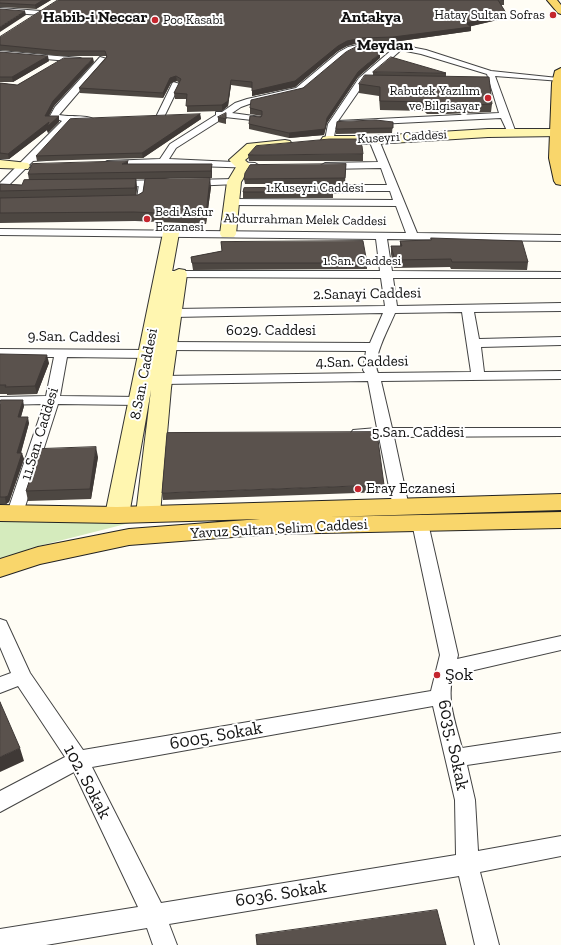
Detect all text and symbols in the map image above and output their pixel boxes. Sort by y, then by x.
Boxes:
district label: Habib-i Neccar [43,7,147,27]
district label: Antakya [341,7,401,27]
place label: Hatay Sultan Sofras [434,7,545,23]
marker: Hatay Sultan Sofras [548,10,558,20]
place label: Poc Kasabi [163,12,223,28]
marker: Poc Kasabi [150,15,160,25]
district label: Meydan [357,35,413,55]
place label: Rabutek Yazılım ve Bilgisayar [389,83,480,114]
marker: Rabutek Yazılım ve Bilgisayar [483,93,493,103]
street label: Kuseyri Caddesi [357,127,447,147]
street label: 1.Kuseyri Caddesi [266,180,364,196]
place label: Bedi Asfur Eczanesi [155,204,214,235]
street label: Abdurrahman Melek Caddesi [223,211,387,229]
marker: Bedi Asfur Eczanesi [142,214,152,224]
street label: 1.San. Caddesi [323,253,401,269]
street label: 2.Sanayi Caddesi [313,284,421,304]
street label: 6029. Caddesi [226,322,316,340]
street label: 9.San. Caddesi [27,327,121,347]
street label: 8.San. Caddesi [126,327,162,421]
street label: 4.San. Caddesi [315,352,409,372]
street label: 11.San. Caddesi [17,385,63,483]
street label: 5.San. Caddesi [372,424,464,442]
place label: Eray Eczanesi [366,480,455,498]
marker: Eray Eczanesi [353,484,363,494]
street label: Yavuz Sultan Selim Caddesi [190,515,368,543]
place label: Şok [445,664,473,686]
marker: Şok [432,670,442,680]
street label: 6035. Sokak [433,698,473,792]
street label: 6005. Sokak [168,717,264,755]
street label: 102. Sokak [59,741,115,823]
street label: 6036. Sokak [234,876,328,912]

